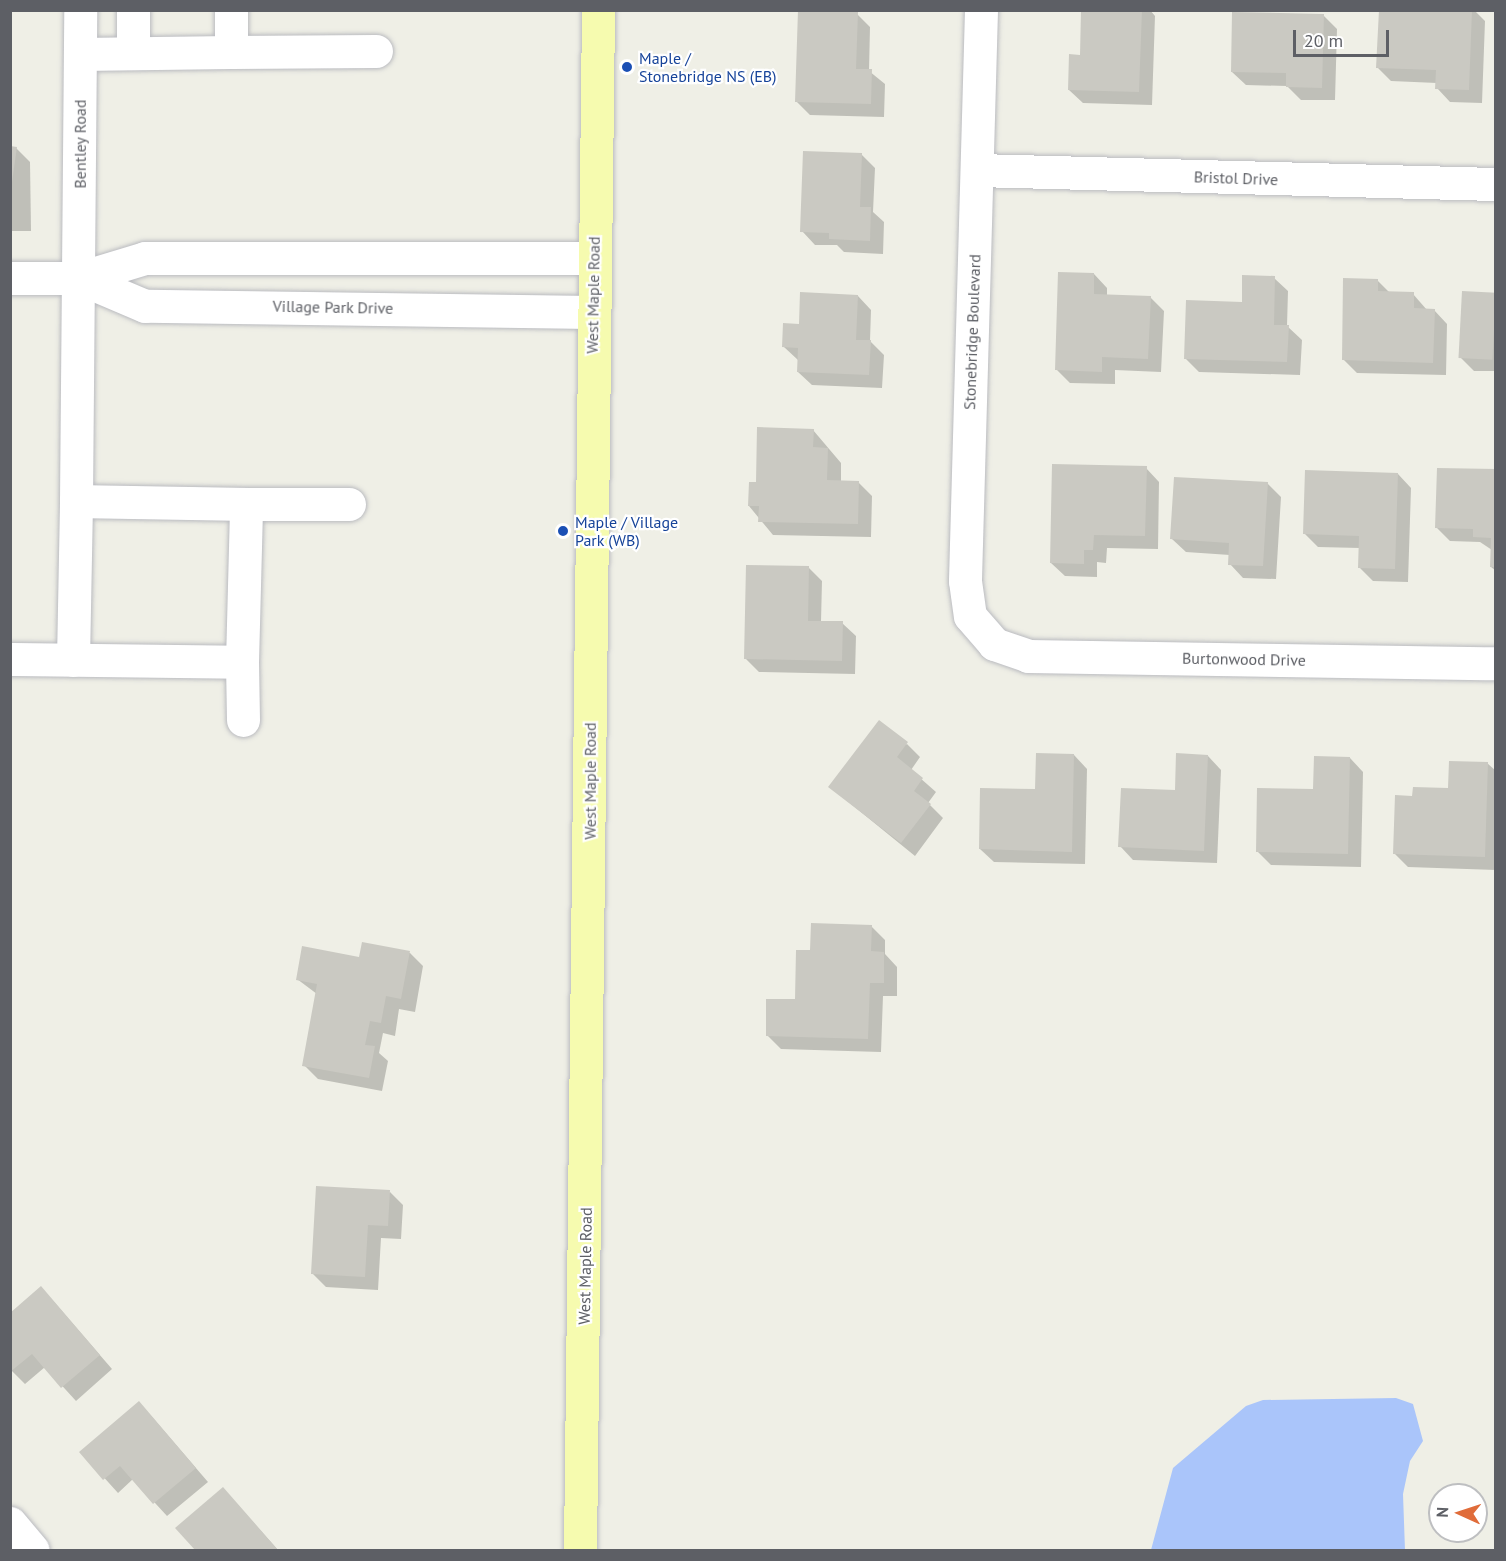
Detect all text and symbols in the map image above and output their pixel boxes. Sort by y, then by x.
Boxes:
scale bar [1296,18,1392,56]
text: 20 m [1304,29,1343,52]
place label: Maple / Stonebridge NS (EB) [639,48,777,86]
marker: Maple / Stonebridge NS (EB) [620,60,634,74]
street label: Bentley Road [70,99,90,189]
street label: Bristol Drive [1193,167,1279,189]
street label: West Maple Road [582,236,604,354]
street label: Stonebridge Boulevard [960,254,984,410]
street label: Village Park Drive [272,296,394,318]
place label: Maple / Village Park (WB) [575,512,679,550]
marker: Maple / Village Park (WB) [556,524,570,538]
street label: Burtonwood Drive [1182,648,1306,670]
street label: West Maple Road [580,722,600,840]
street label: West Maple Road [574,1207,596,1325]
north arrow [1428,1483,1488,1543]
text: N [1432,1506,1452,1518]

